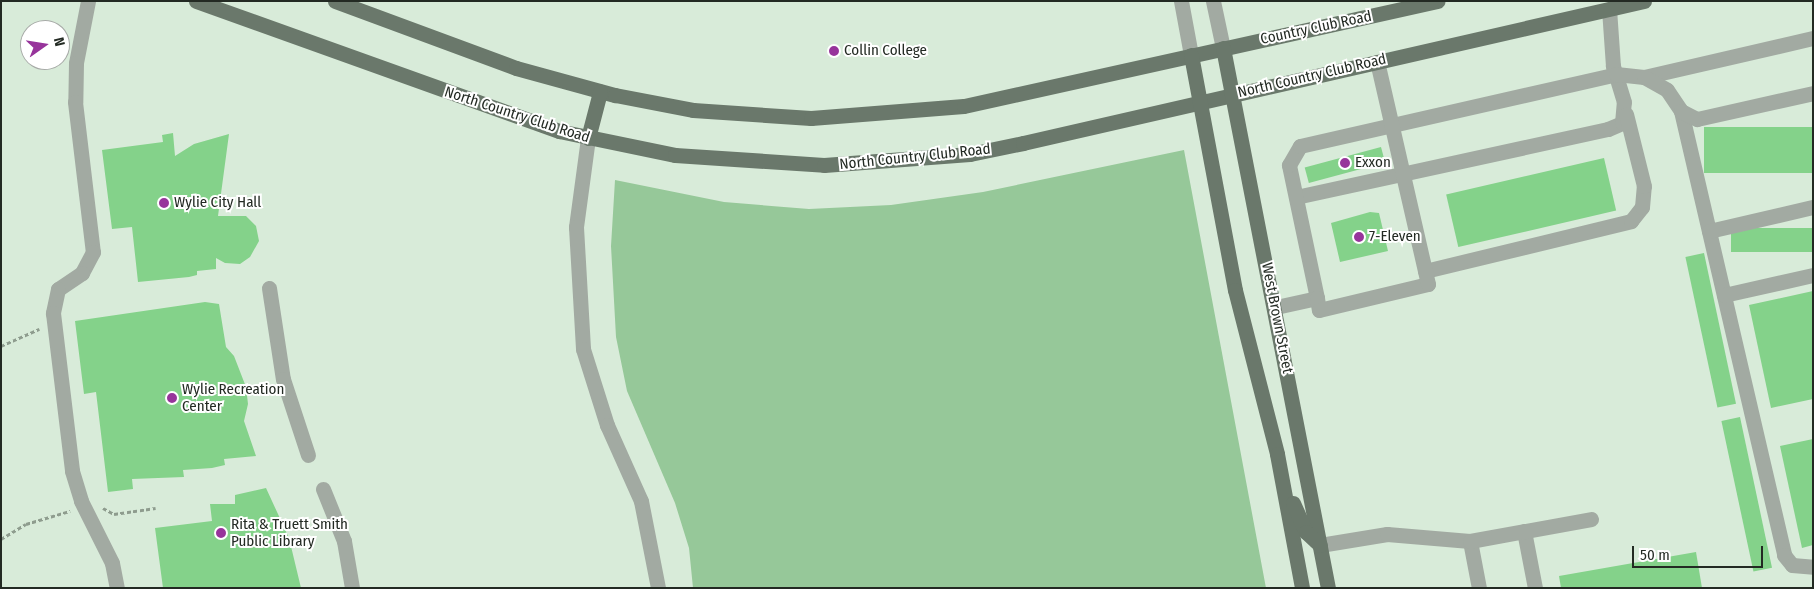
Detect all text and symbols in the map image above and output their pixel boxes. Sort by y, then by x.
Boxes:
street label: Country Club Road [1259,7,1373,49]
north arrow [20,20,70,70]
text: N [50,36,68,48]
place label: Collin College [844,42,927,60]
marker: Collin College [828,45,840,57]
street label: North Country Club Road [1236,50,1388,102]
street label: North Country Club Road [442,83,592,147]
street label: North Country Club Road [839,140,991,174]
place label: Exxon [1355,154,1391,172]
marker: Exxon [1339,157,1351,169]
place label: Wylie City Hall [174,194,261,212]
marker: Wylie City Hall [158,197,170,209]
place label: 7-Eleven [1369,228,1421,246]
marker: 7-Eleven [1353,231,1365,243]
street label: West Brown Street [1257,261,1297,375]
place label: Wylie Recreation Center [182,380,284,415]
marker: Wylie Recreation Center [166,392,178,404]
place label: Rita & Truett Smith Public Library [231,515,348,550]
marker: Rita & Truett Smith Public Library [215,527,227,539]
scale bar [1634,536,1765,568]
text: 50 m [1640,546,1670,564]

